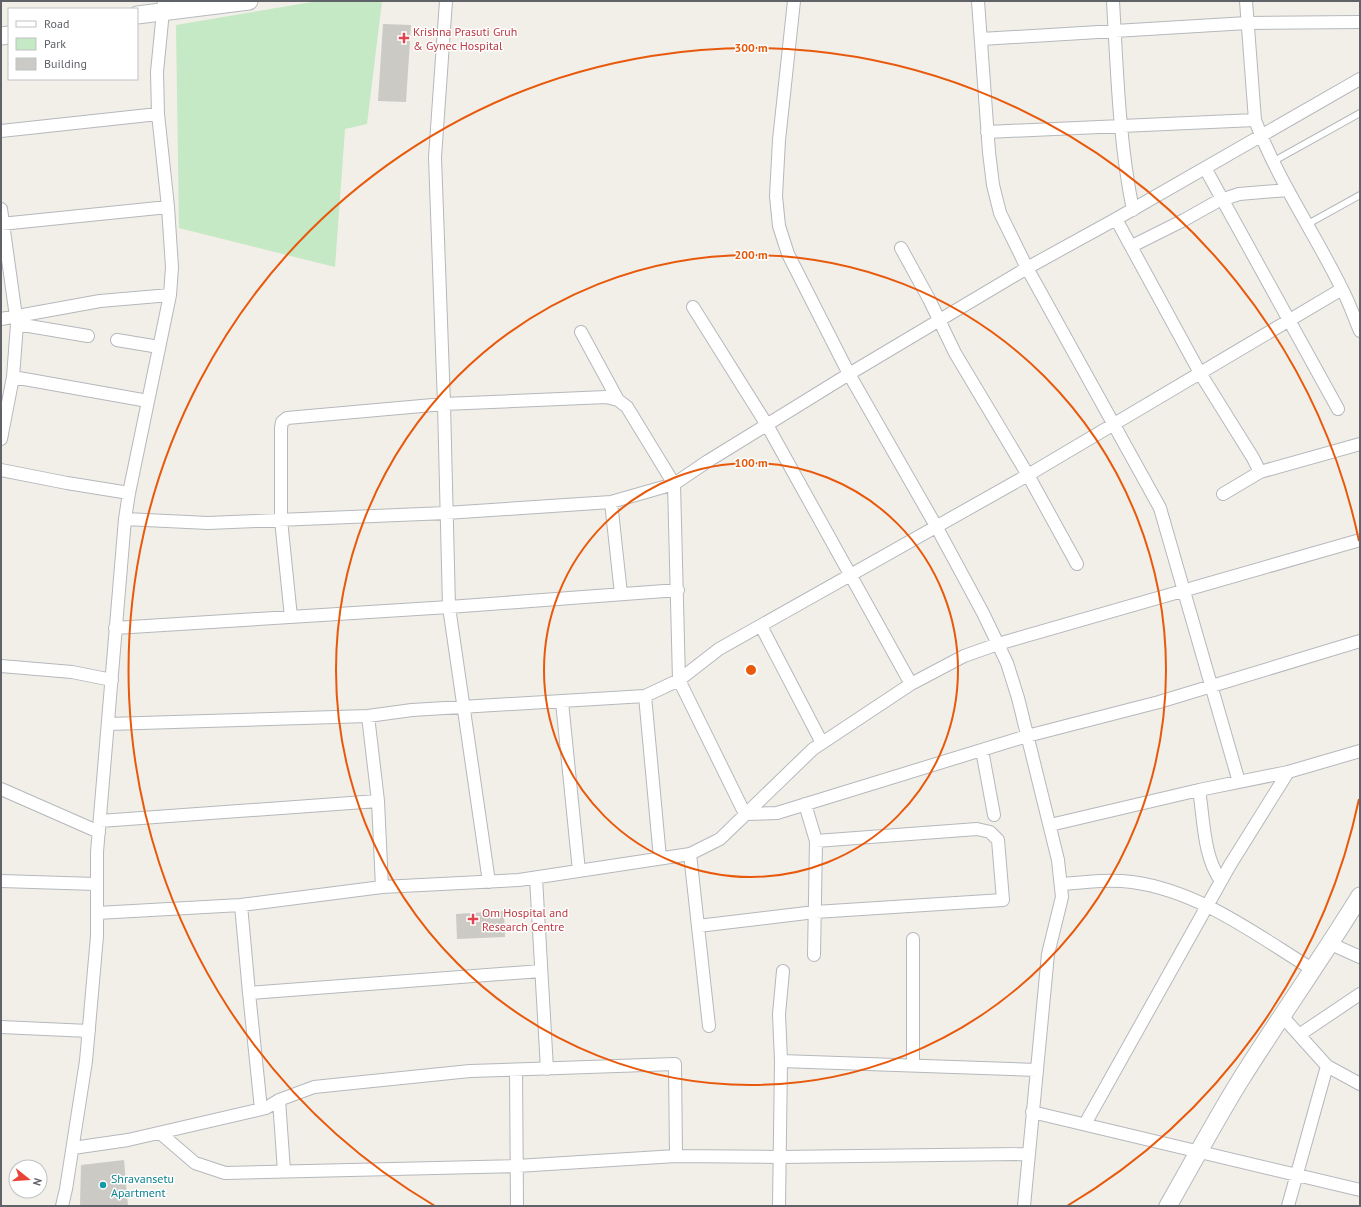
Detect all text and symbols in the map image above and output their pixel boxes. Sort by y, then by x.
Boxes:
legend [8,8,138,80]
text: Road [44,16,69,31]
place label: Krishna Prasuti Gruh & Gynec Hospital [413,24,517,53]
marker: Krishna Prasuti Gruh & Gynec Hospital [398,32,410,44]
text: Park [44,36,66,51]
text: 300 m [734,40,768,55]
text: Building [44,56,87,71]
text: 200 m [734,247,768,262]
text: 100 m [734,455,768,470]
centre of rings [744,663,758,677]
place label: Om Hospital and Research Centre [482,905,568,934]
marker: Om Hospital and Research Centre [467,913,479,925]
north arrow [8,1159,48,1199]
place label: Shravansetu Apartment [111,1171,174,1200]
text: N [30,1176,45,1187]
marker: Shravansetu Apartment [98,1180,108,1190]

